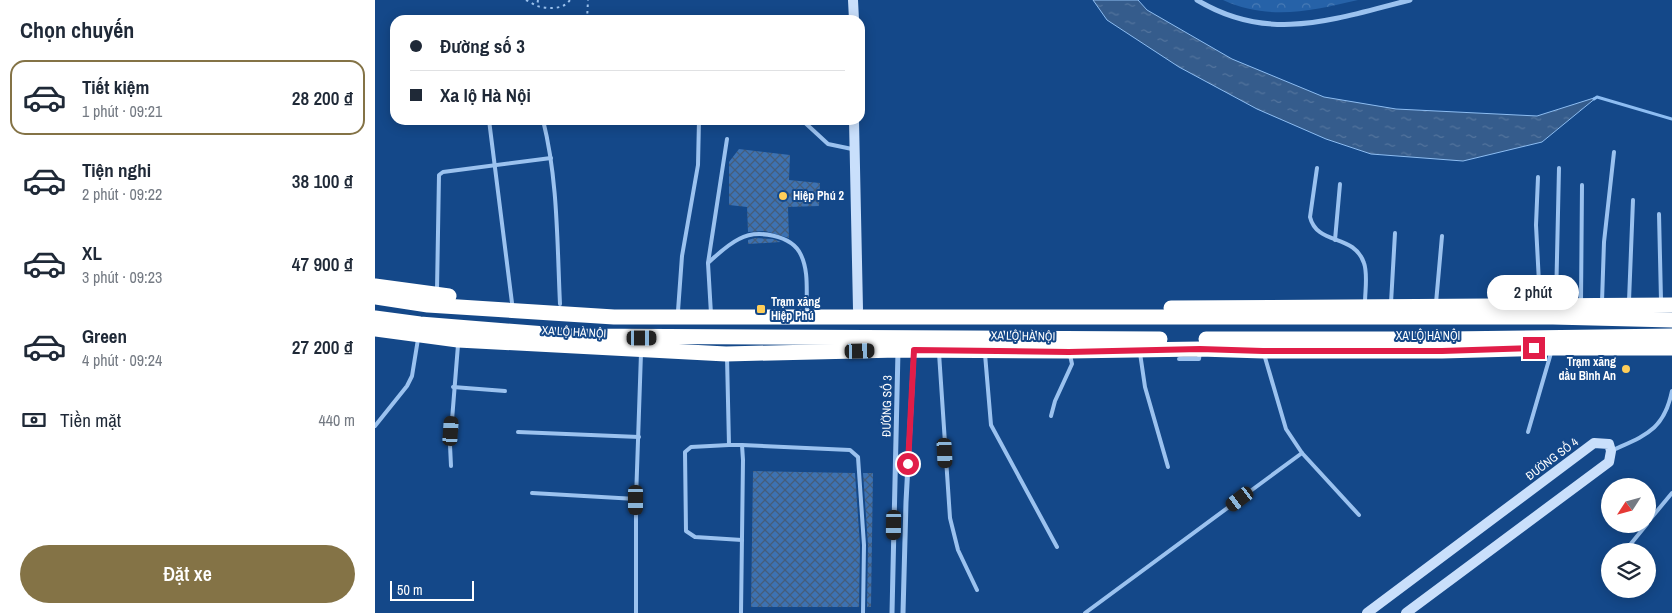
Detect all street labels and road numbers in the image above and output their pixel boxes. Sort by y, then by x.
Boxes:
street label: XA LỘ HÀ NỘI [541,322,607,342]
street label: XA LỘ HÀ NỘI [991,327,1055,345]
street label: XA LỘ HÀ NỘI [1396,328,1460,344]
street label: ĐƯỜNG SỐ 3 [876,375,896,437]
street label: ĐƯỜNG SỐ 4 [1521,432,1582,484]

